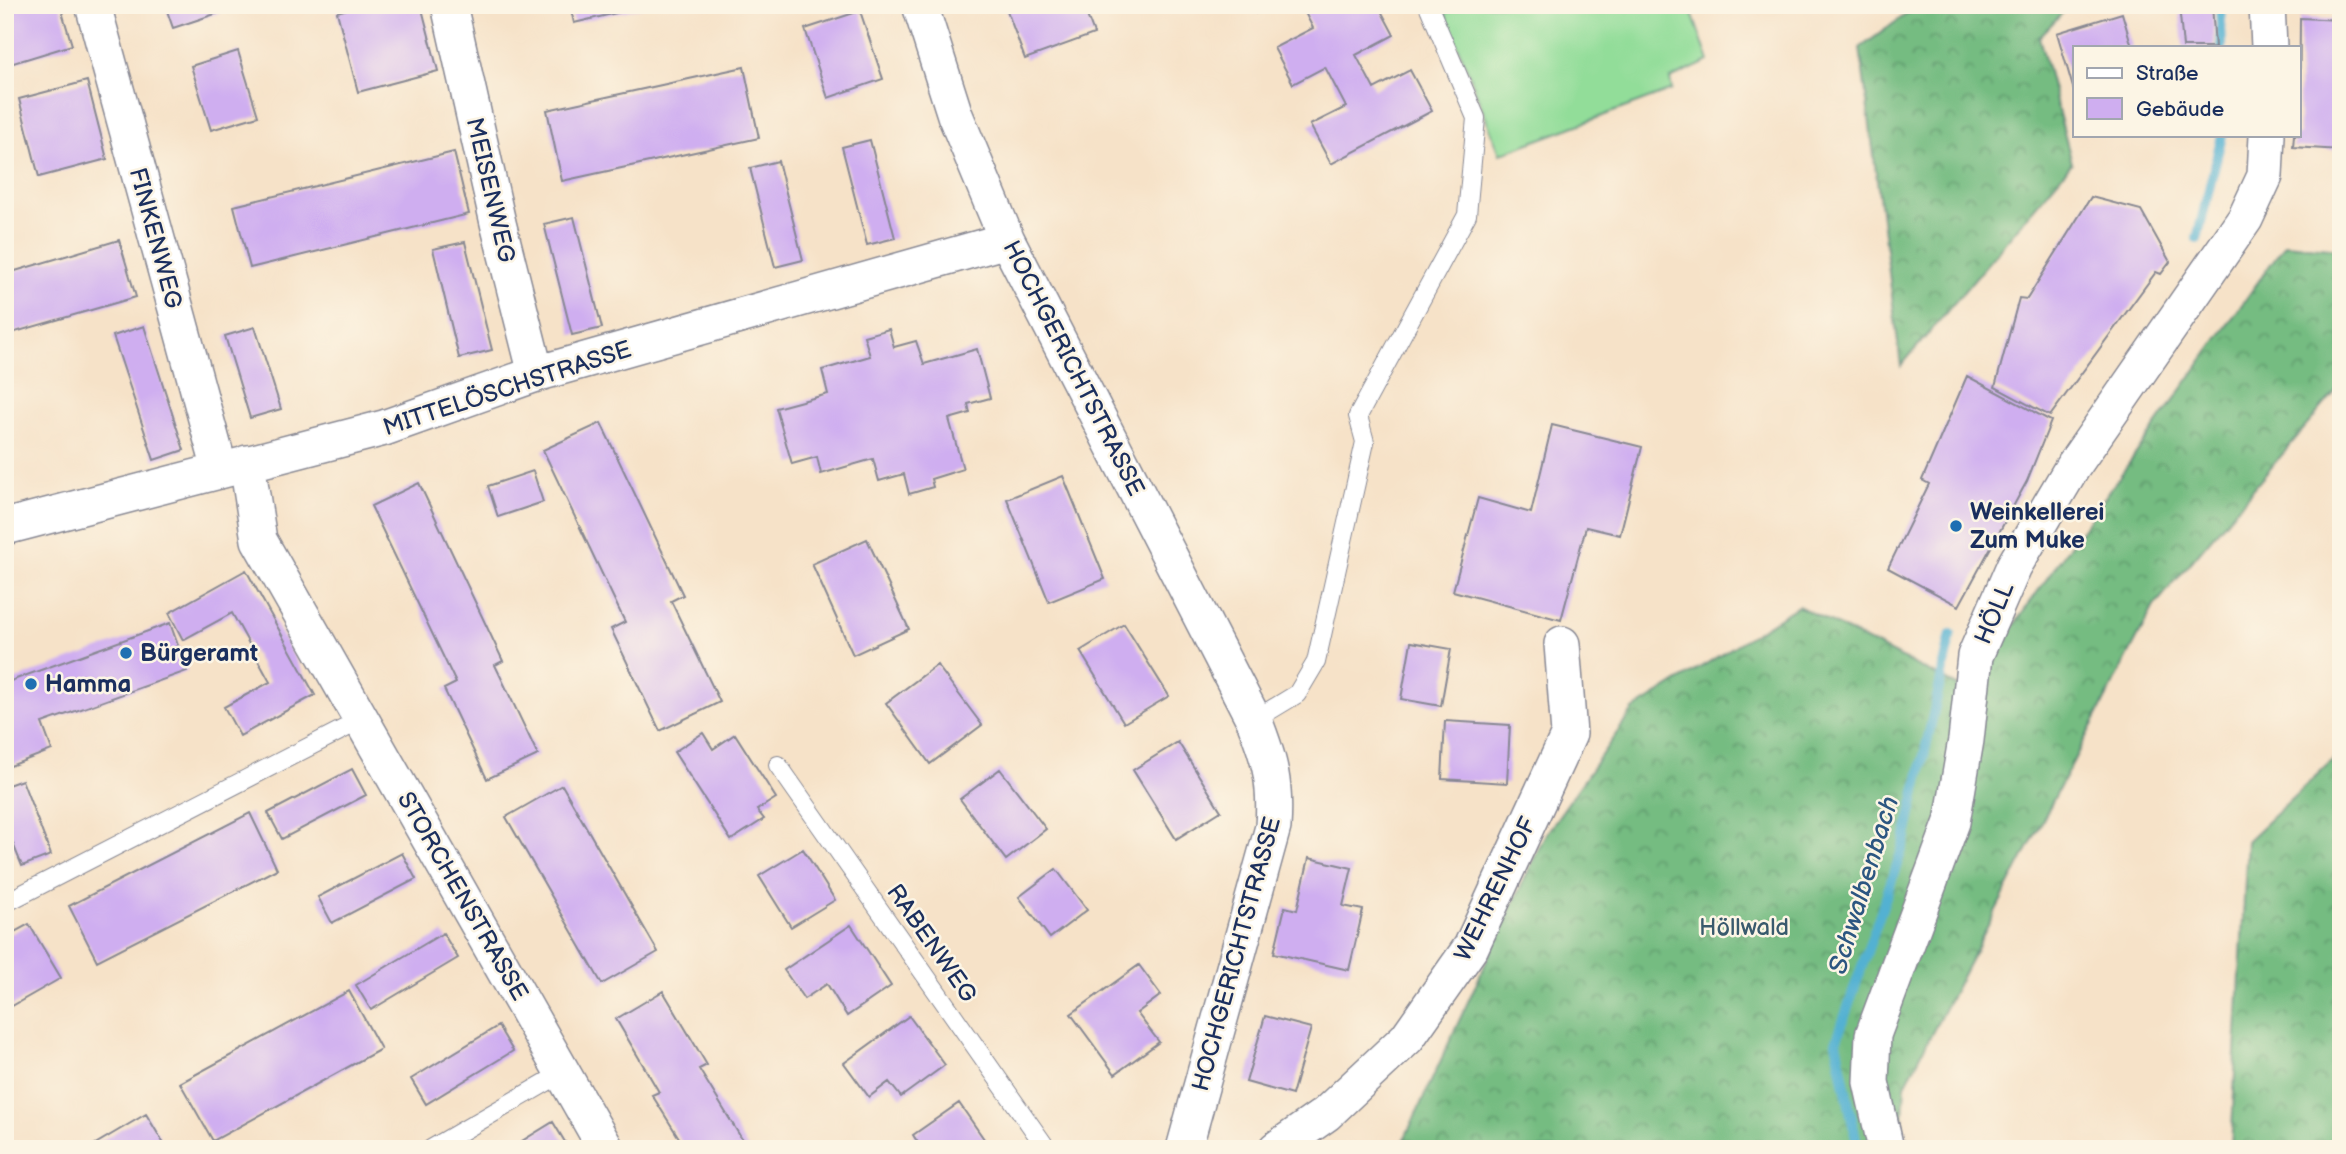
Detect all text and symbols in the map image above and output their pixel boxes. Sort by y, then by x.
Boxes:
legend [2073,46,2300,136]
text: Straße [2136,61,2198,86]
text: Gebäude [2136,97,2224,122]
street label: MEISENWEG [460,115,521,265]
street label: FINKENWEG [123,164,188,312]
street label: HOCHGERICHTSTRASSE [996,236,1151,501]
street label: MITTELÖSCHSTRASSE [379,335,635,442]
place label: Weinkellerei Zum Muke [1970,498,2104,555]
marker: Weinkellerei Zum Muke [1948,518,1964,534]
street label: HÖLL [1969,578,2020,648]
place label: Bürgeramt [140,639,258,668]
marker: Bürgeramt [118,645,134,661]
place label: Hamma [45,670,131,699]
marker: Hamma [23,676,39,692]
street label: STORCHENSTRASSE [391,787,534,1006]
water label: Schwalbenbach [1823,793,1906,978]
street label: WEHRENHOF [1448,812,1543,966]
street label: HOCHGERICHTSTRASSE [1186,814,1287,1094]
street label: RABENWEG [880,879,983,1008]
park label: Höllwald [1699,913,1789,942]

